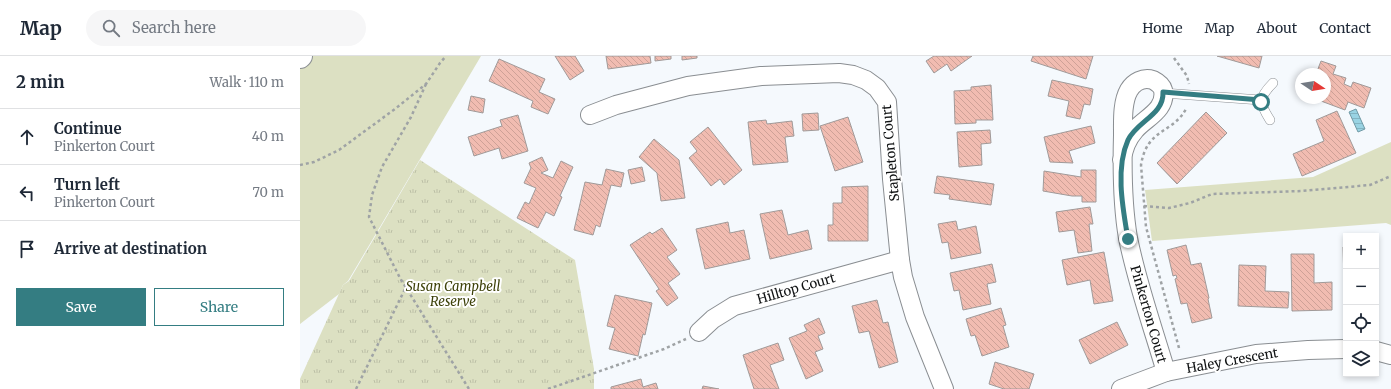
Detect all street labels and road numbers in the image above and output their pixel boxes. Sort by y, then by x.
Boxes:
street label: Stapleton Court [878,104,903,202]
street label: Pinkerton Court [1126,263,1171,365]
street label: Hilltop Court [755,269,837,308]
street label: Haley Crescent [1185,344,1279,377]

